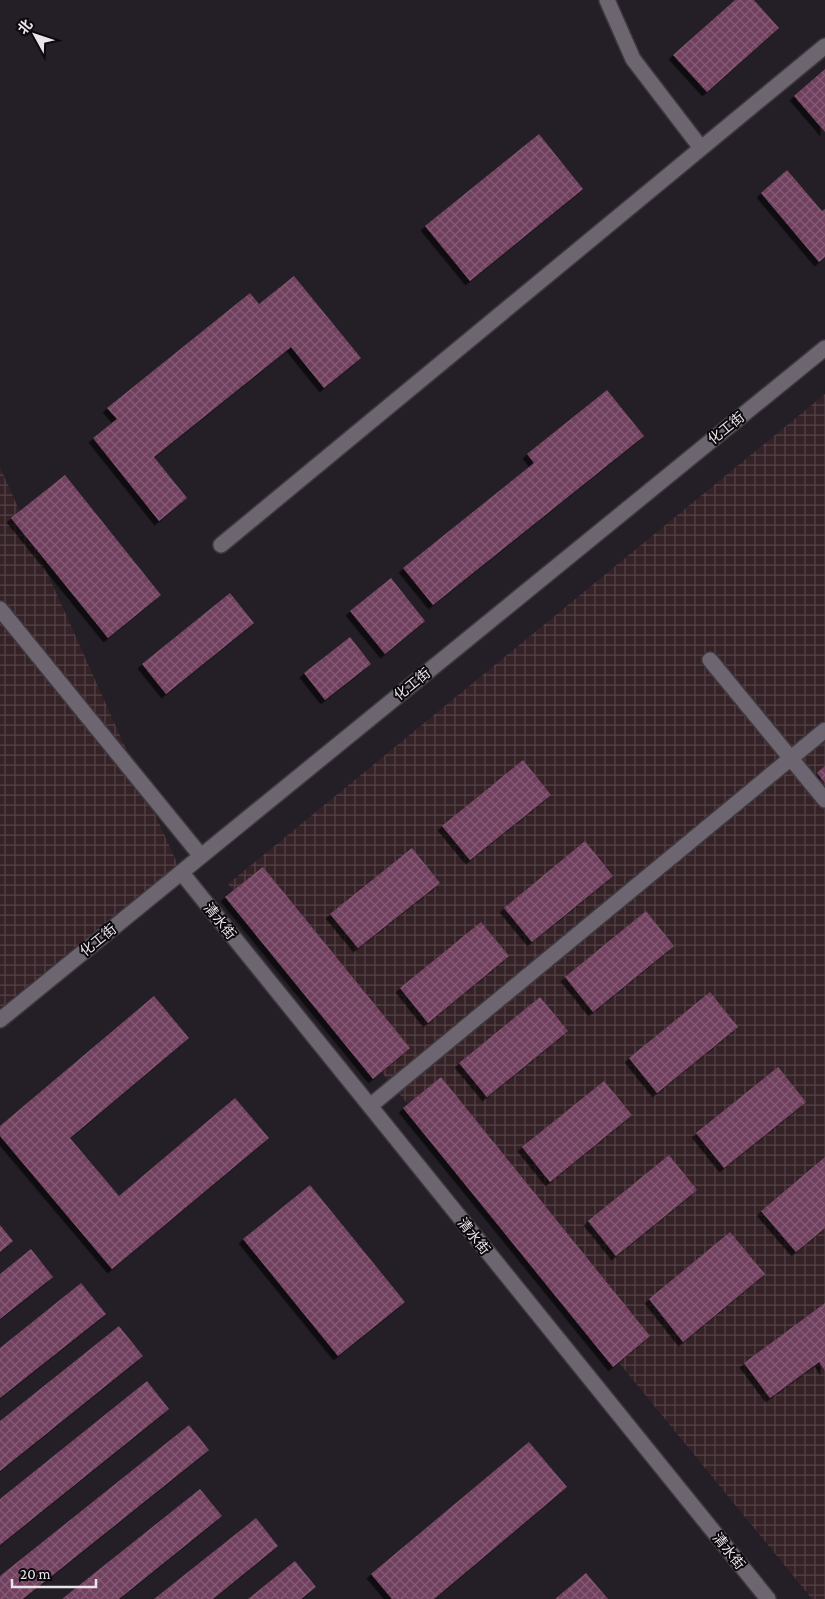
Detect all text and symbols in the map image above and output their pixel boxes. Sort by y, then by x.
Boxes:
north arrow [10,10,60,60]
text: 北 [14,16,36,37]
street label: 化工街 [705,409,747,447]
street label: 化工街 [391,665,433,703]
street label: 清水街 [201,900,239,942]
street label: 化工街 [77,921,119,959]
street label: 清水街 [455,1215,493,1257]
street label: 清水街 [710,1530,748,1572]
scale bar [12,1556,96,1588]
text: 20 m [20,1566,51,1582]

